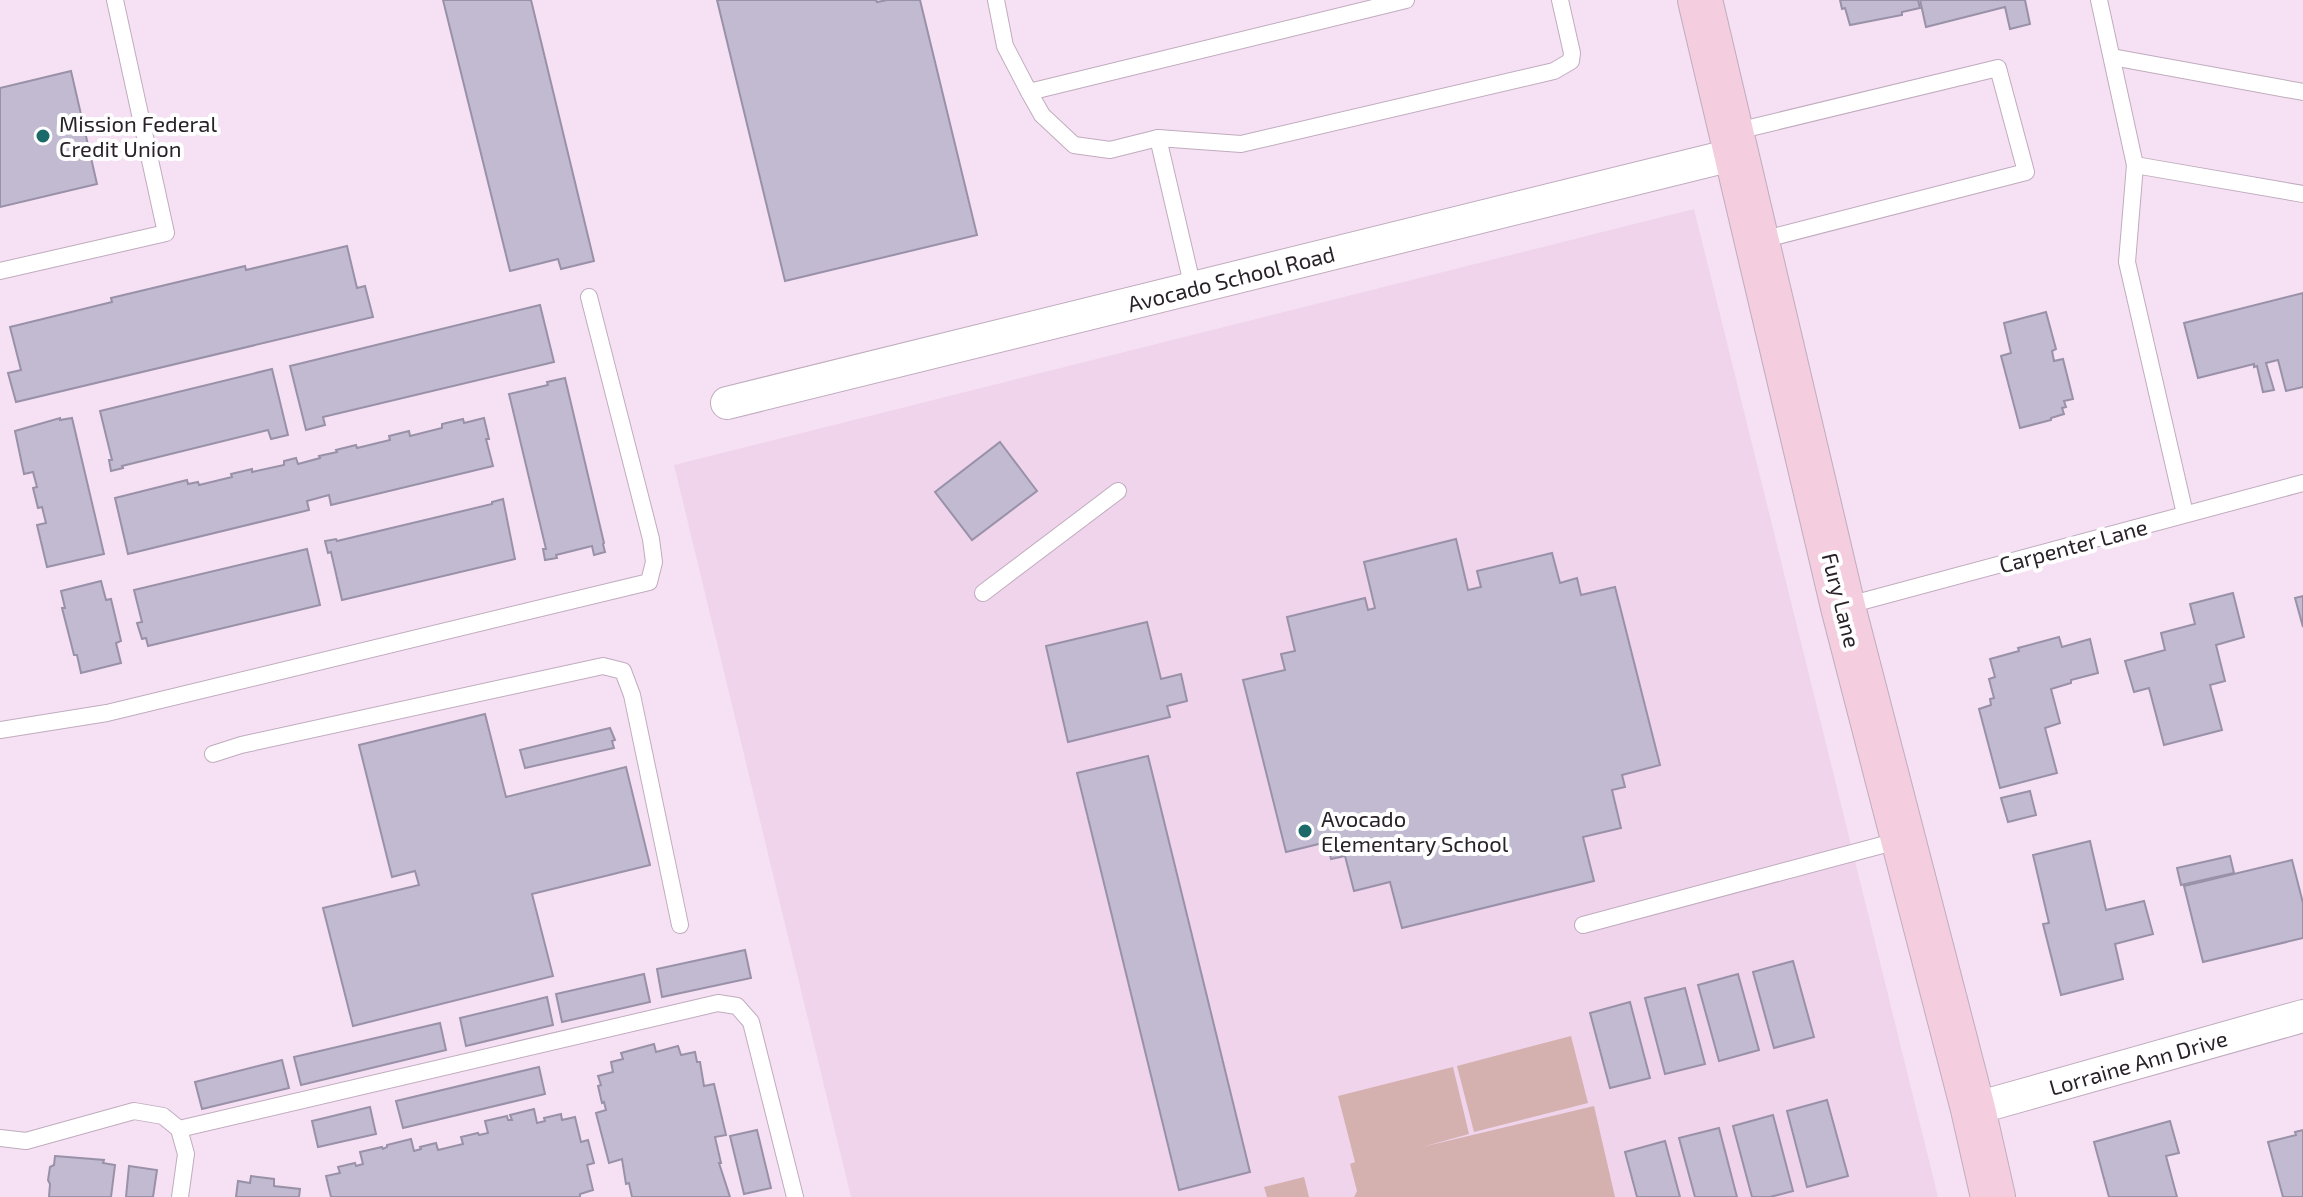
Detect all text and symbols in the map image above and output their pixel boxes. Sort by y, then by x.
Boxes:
place label: Mission Federal Credit Union [59,110,217,161]
marker: Mission Federal Credit Union [34,127,52,145]
street label: Avocado School Road [1125,240,1337,316]
street label: Carpenter Lane [1996,513,2150,577]
street label: Fury Lane [1818,550,1866,650]
place label: Avocado Elementary School [1321,805,1509,856]
marker: Avocado Elementary School [1296,822,1314,840]
street label: Lorraine Ann Drive [2046,1024,2230,1100]

